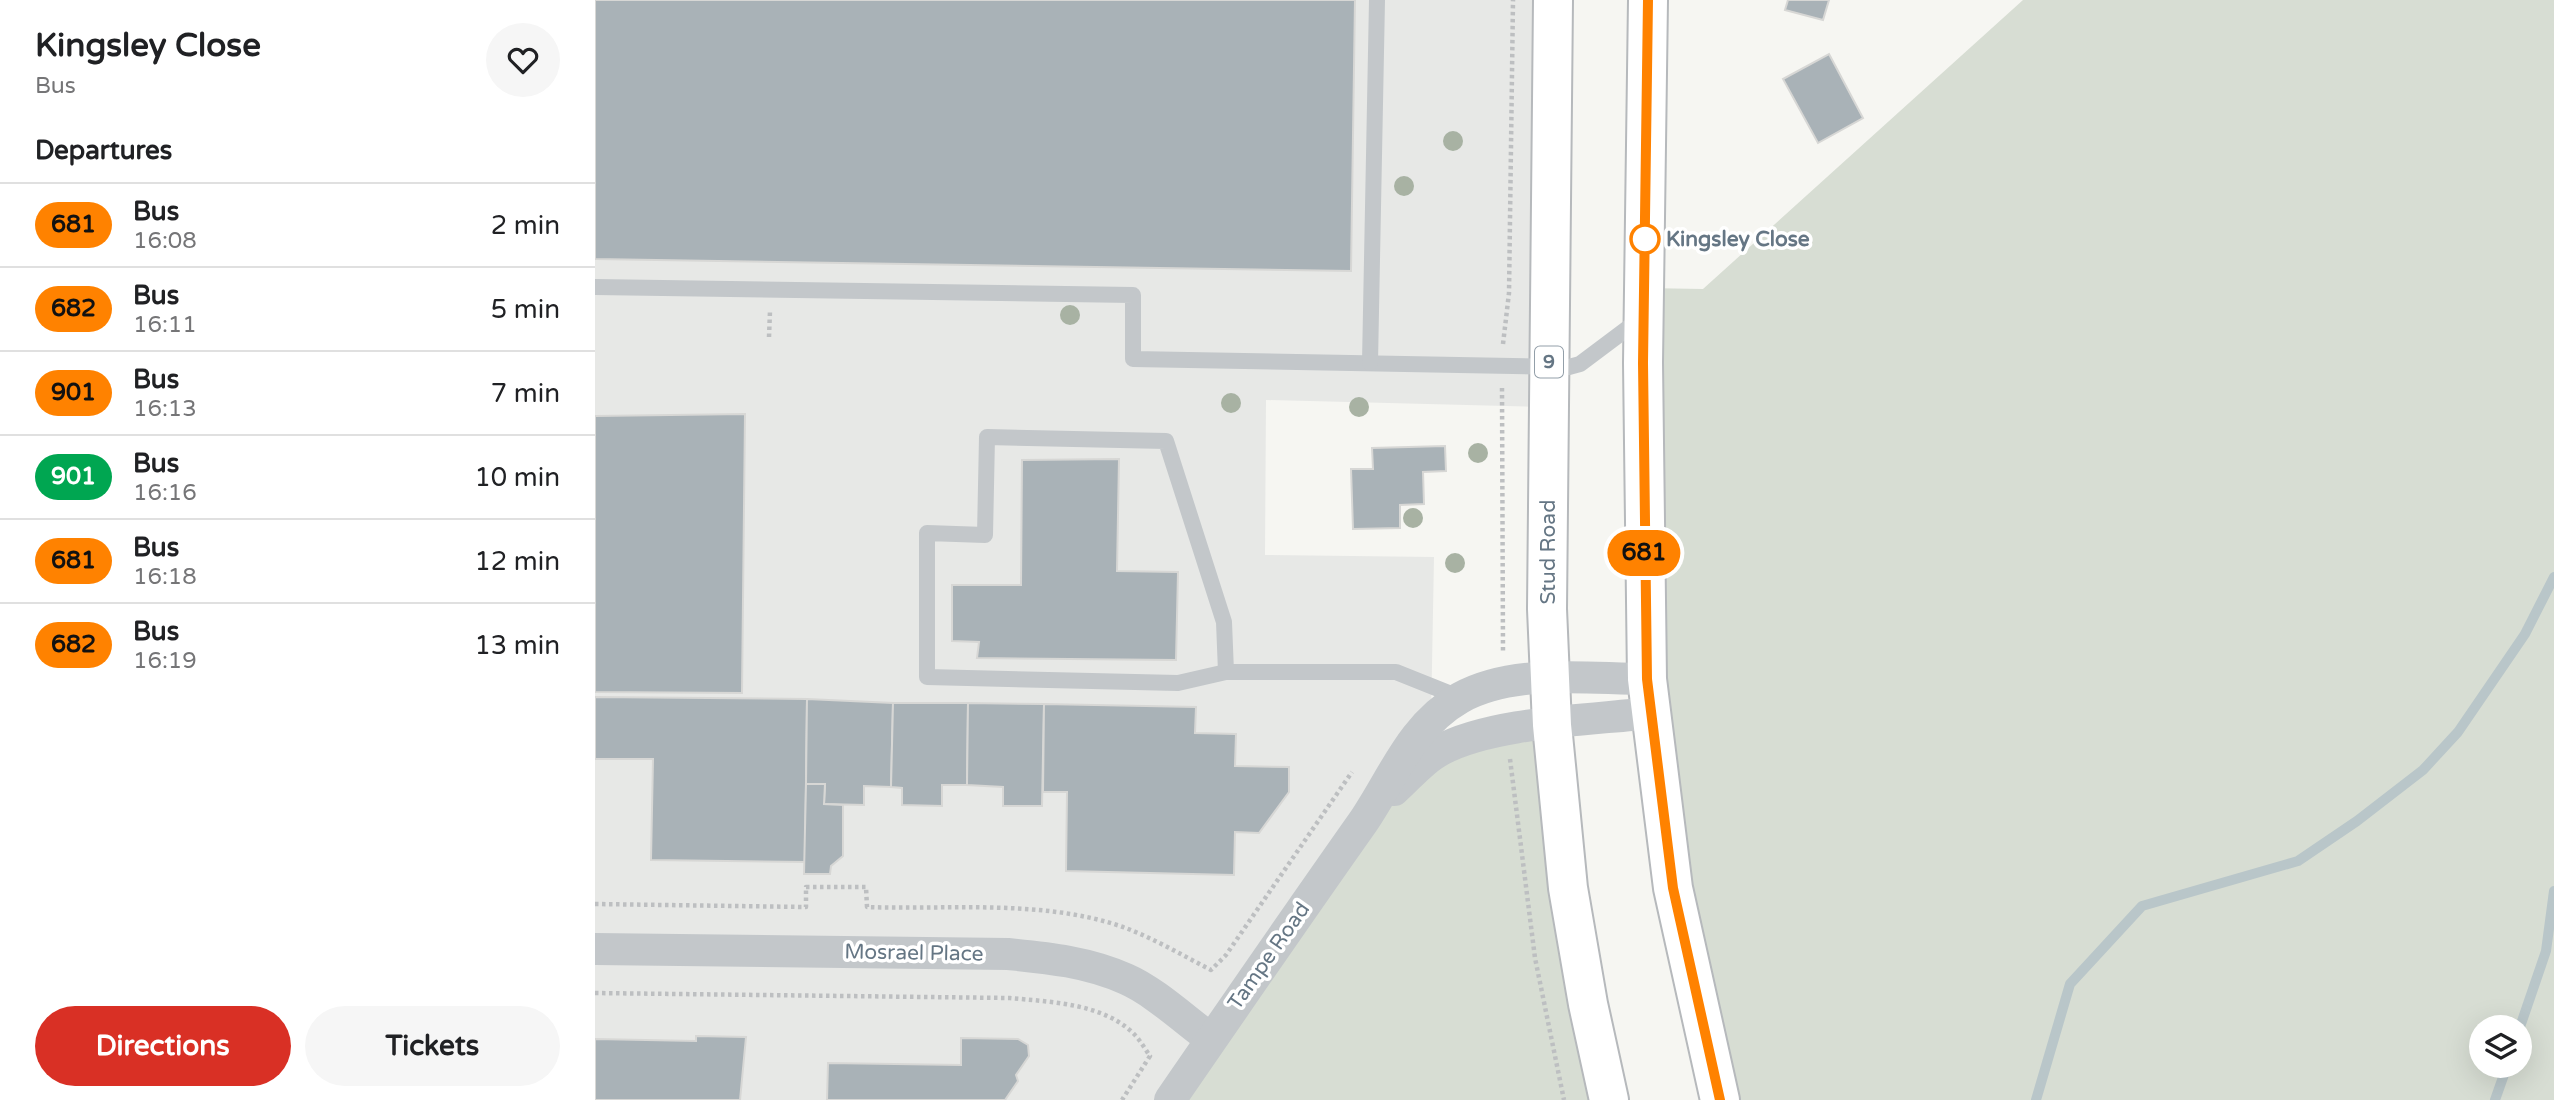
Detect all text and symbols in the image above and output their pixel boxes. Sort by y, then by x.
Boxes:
button: heart [486,23,560,97]
text: Kingsley Close [35,26,261,65]
text: Bus [35,72,76,100]
text: Departures [35,135,172,166]
text: Bus [133,196,179,227]
text: 681 [51,210,96,239]
text: 2 min [491,210,560,241]
marker: Kingsley Close [1630,224,1660,254]
text: 16:08 [133,227,197,255]
place label: Kingsley Close [1666,227,1810,252]
text: Bus [133,280,179,311]
text: 682 [51,294,96,323]
text: 5 min [491,294,560,325]
text: 16:11 [133,311,197,339]
road number: 9 [1535,346,1563,378]
text: Bus [133,364,179,395]
text: 901 [51,378,96,407]
text: 7 min [491,378,560,409]
text: 16:13 [133,395,197,423]
text: Bus [133,448,179,479]
text: 901 [51,462,96,491]
text: 10 min [474,462,560,493]
text: 16:16 [133,479,197,507]
street label: Stud Road [1536,500,1561,604]
line badge: 681 [1604,530,1684,576]
text: Bus [133,532,179,563]
text: 681 [1621,538,1667,567]
text: 681 [51,546,96,575]
text: 12 min [474,546,560,577]
text: 16:18 [133,563,197,591]
text: Bus [133,616,179,647]
text: 682 [51,630,96,659]
text: 13 min [474,630,560,661]
text: 16:19 [133,647,197,675]
street label: Tampe Road [1223,897,1315,1015]
street label: Mosrael Place [844,939,984,967]
button: Directions [35,1006,291,1086]
button: Tickets [305,1006,560,1086]
map controls [2469,1015,2532,1078]
button: layers [2469,1015,2532,1078]

